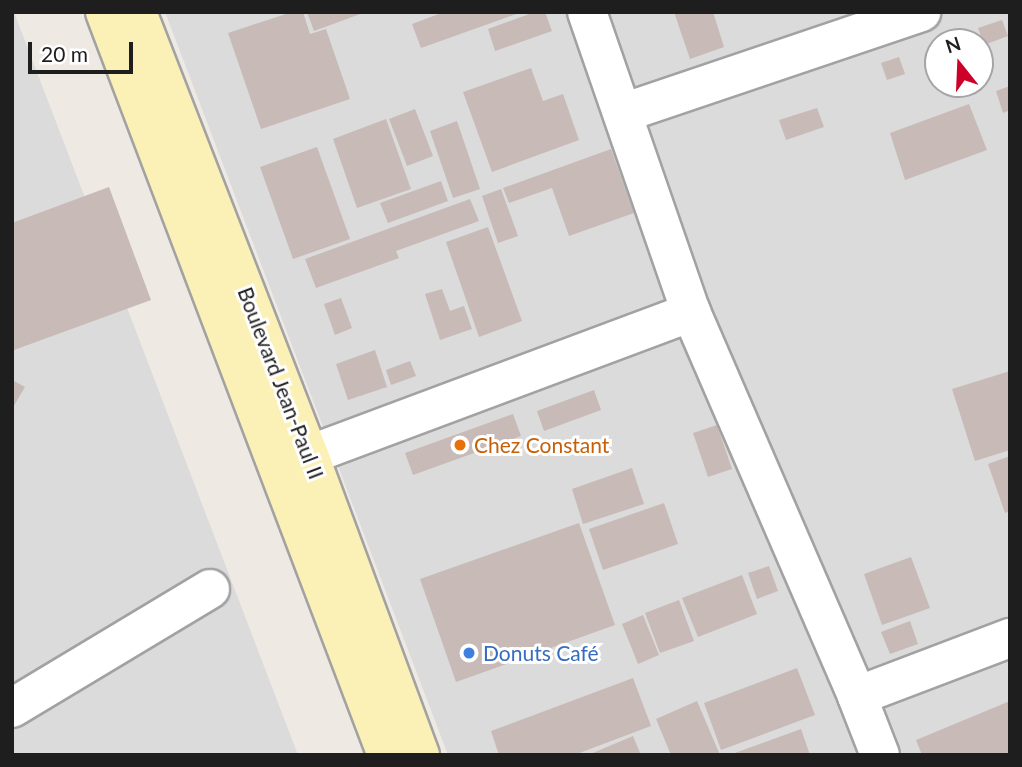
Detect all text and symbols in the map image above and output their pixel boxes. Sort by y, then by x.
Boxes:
scale bar [32,28,136,72]
north arrow [924,28,994,98]
text: N [942,31,963,58]
text: 20 m [41,41,88,66]
street label: Boulevard Jean-Paul II [233,283,329,483]
place label: Chez Constant [474,432,609,458]
marker: Chez Constant [452,437,468,453]
place label: Donuts Café [483,640,599,666]
marker: Donuts Café [461,645,477,661]

